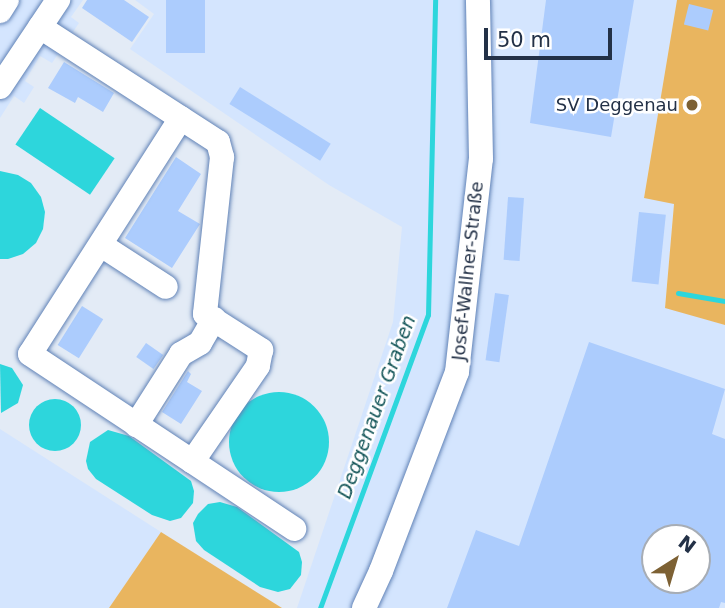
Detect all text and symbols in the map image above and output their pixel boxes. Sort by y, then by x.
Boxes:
scale bar [487,14,615,58]
text: 50 m [497,28,551,52]
place label: SV Deggenau [556,94,678,116]
marker: SV Deggenau [684,97,700,113]
street label: Josef-Wallner-Straße [448,180,488,362]
water label: Deggenauer Graben [333,312,421,502]
north arrow [641,524,711,594]
text: N [674,530,700,557]

